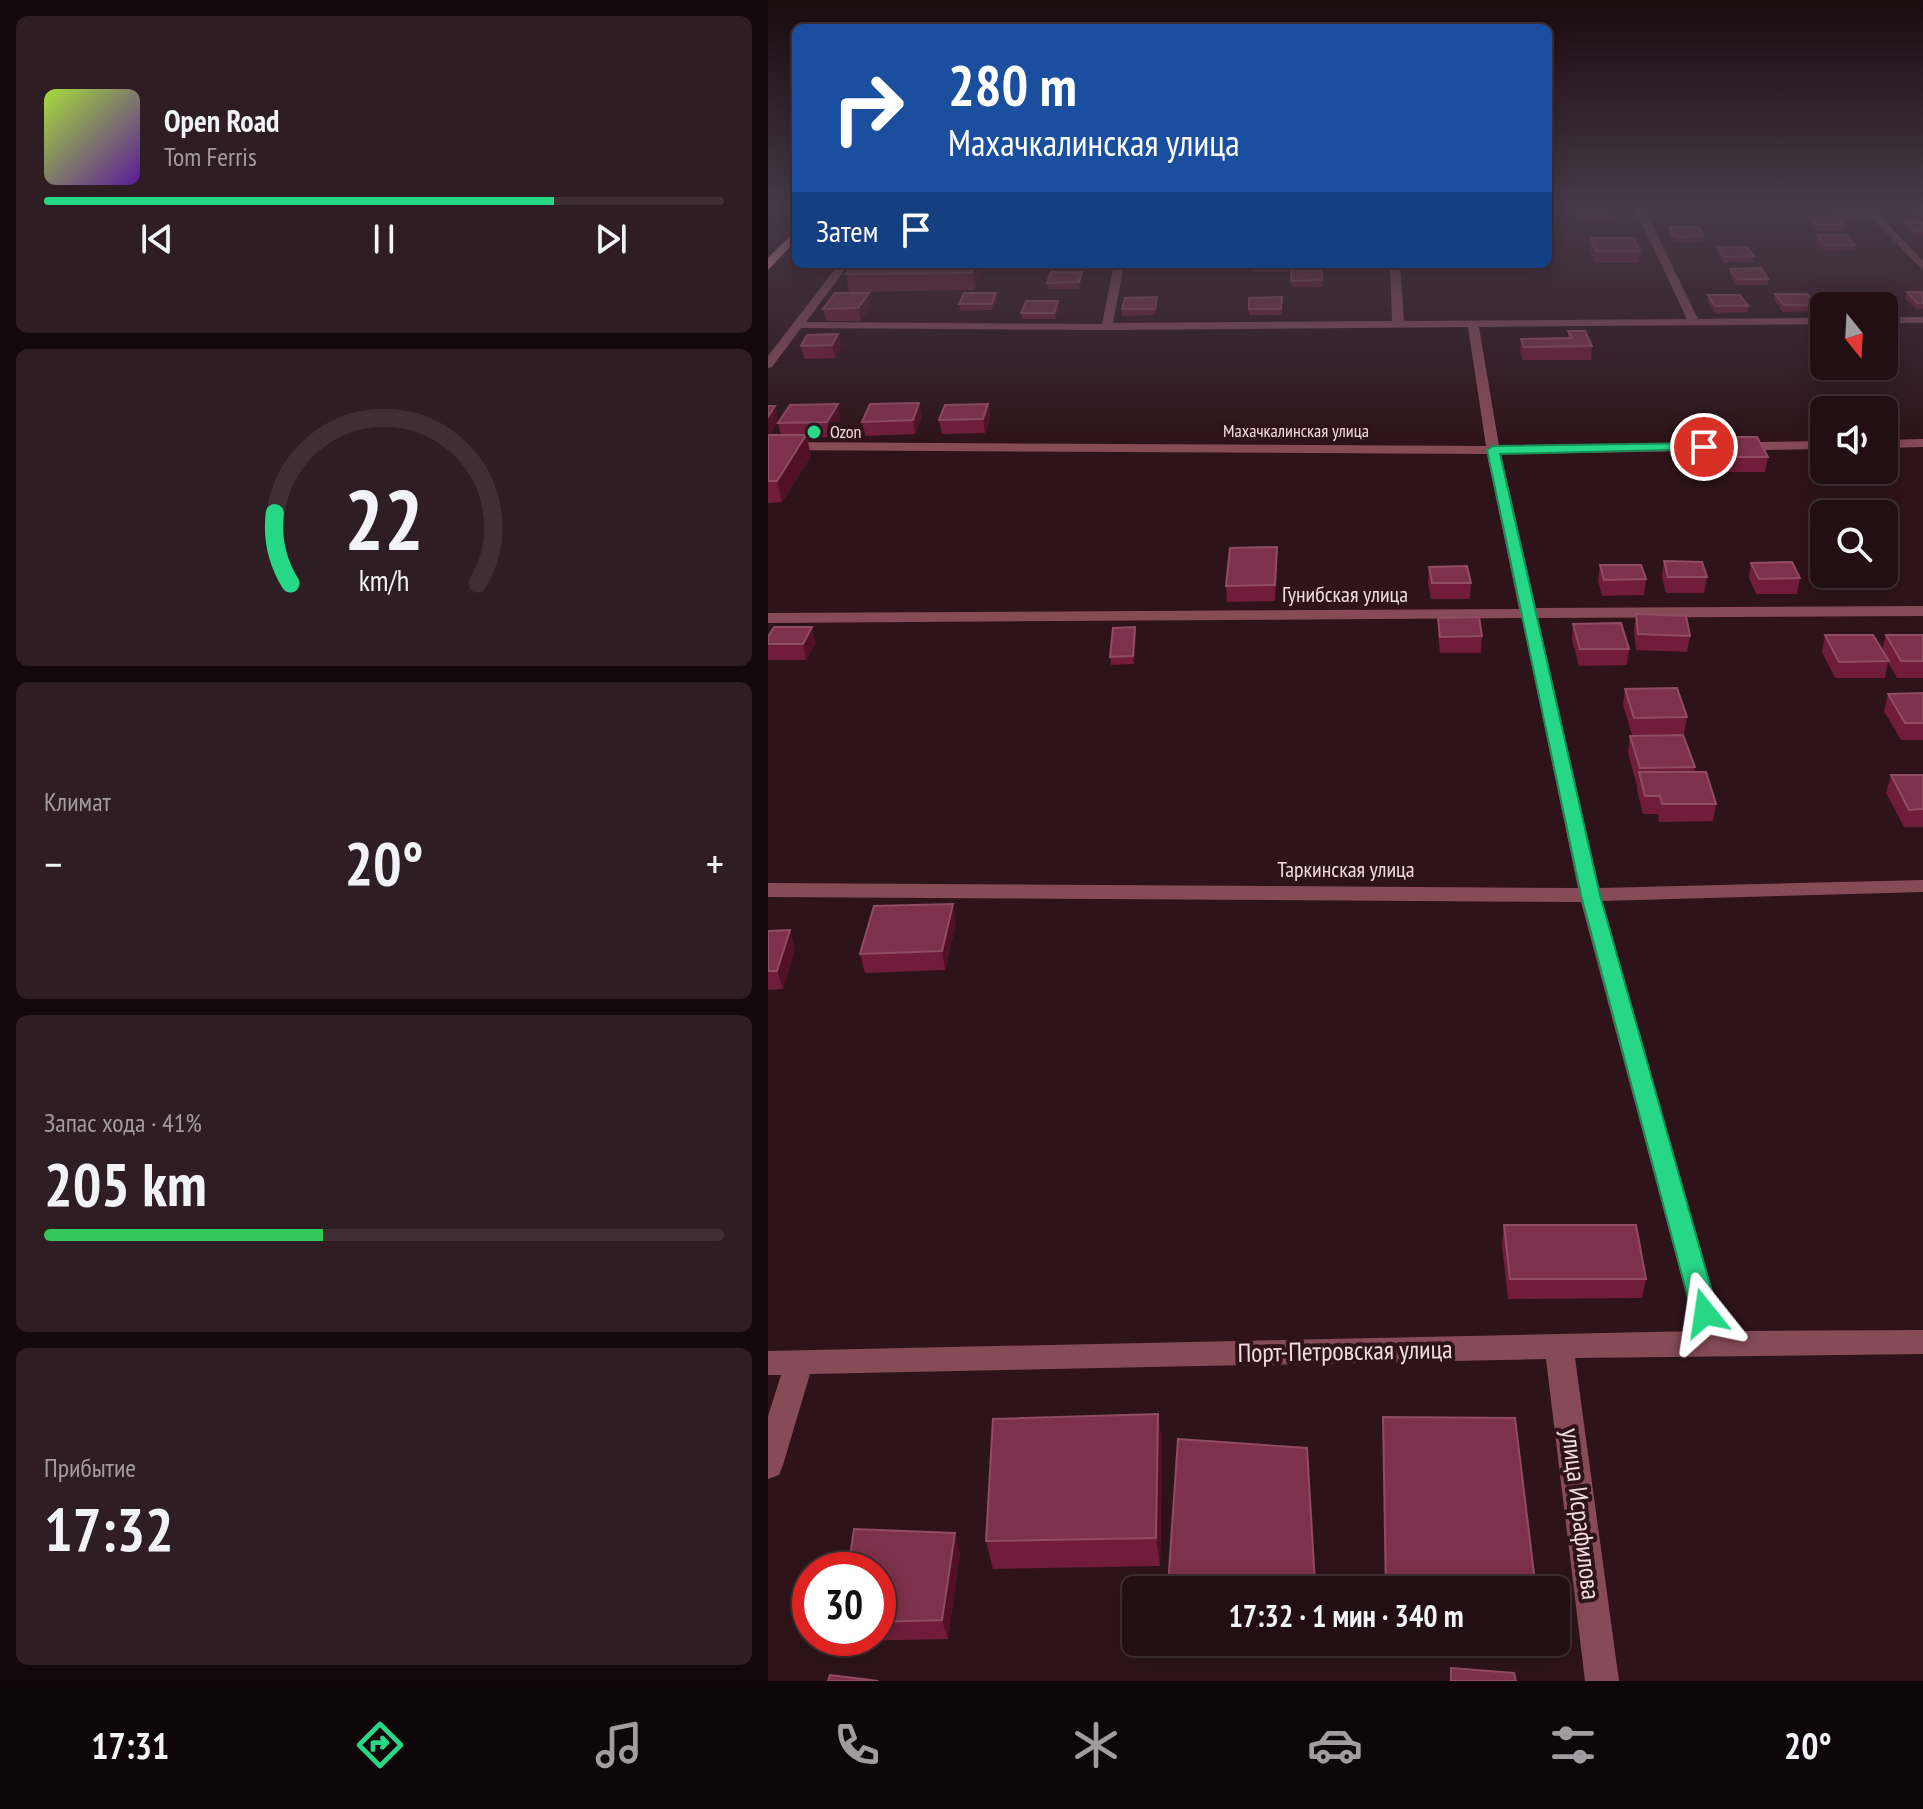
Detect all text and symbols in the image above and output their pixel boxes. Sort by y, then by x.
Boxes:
text: 280 m [948,49,1077,121]
icon: right [816,56,920,160]
text: Open Road [164,101,279,140]
text: Махачкалинская улица [948,119,1240,166]
text: Tom Ferris [164,140,257,173]
icon: arrive [894,208,938,252]
text: Затем [816,211,878,250]
icon: previous [135,217,179,261]
icon: pause [362,217,406,261]
icon: next [589,217,633,261]
north arrow [1810,292,1898,380]
map controls [1810,292,1898,588]
button: sound [1810,396,1898,484]
pin [1670,413,1738,481]
street label: Махачкалинская улица [1223,419,1369,442]
place label: Ozon [830,420,862,443]
marker: Ozon [805,423,823,441]
icon: arrive [1682,425,1726,469]
text: 22 [344,464,424,572]
button: search [1810,500,1898,588]
text: km/h [359,562,409,599]
street label: Гунибская улица [1282,580,1408,608]
text: Климат [44,785,111,818]
text: 20° [344,824,424,902]
text: − [44,835,62,892]
text: + [706,835,724,892]
street label: Таркинская улица [1277,855,1415,883]
text: Запас хода · 41% [44,1106,202,1139]
text: 205 km [44,1145,207,1223]
position arrow [1663,1271,1747,1355]
street label: Порт-Петровская улица [1237,1332,1453,1369]
street label: улица Исрафилова [1555,1426,1608,1601]
text: Прибытие [44,1451,136,1484]
text: 17:32 [44,1490,174,1568]
speed limit sign: 30 [792,1552,896,1656]
text: 17:32 · 1 мин · 340 m [1228,1596,1464,1635]
icon: directions [352,1717,408,1773]
icon: music [591,1717,647,1773]
icon: phone [829,1717,885,1773]
icon: climate [1068,1717,1124,1773]
icon: car [1307,1717,1363,1773]
icon: filters [1545,1717,1601,1773]
text: 17:31 [91,1722,169,1769]
text: 20° [1784,1722,1832,1769]

